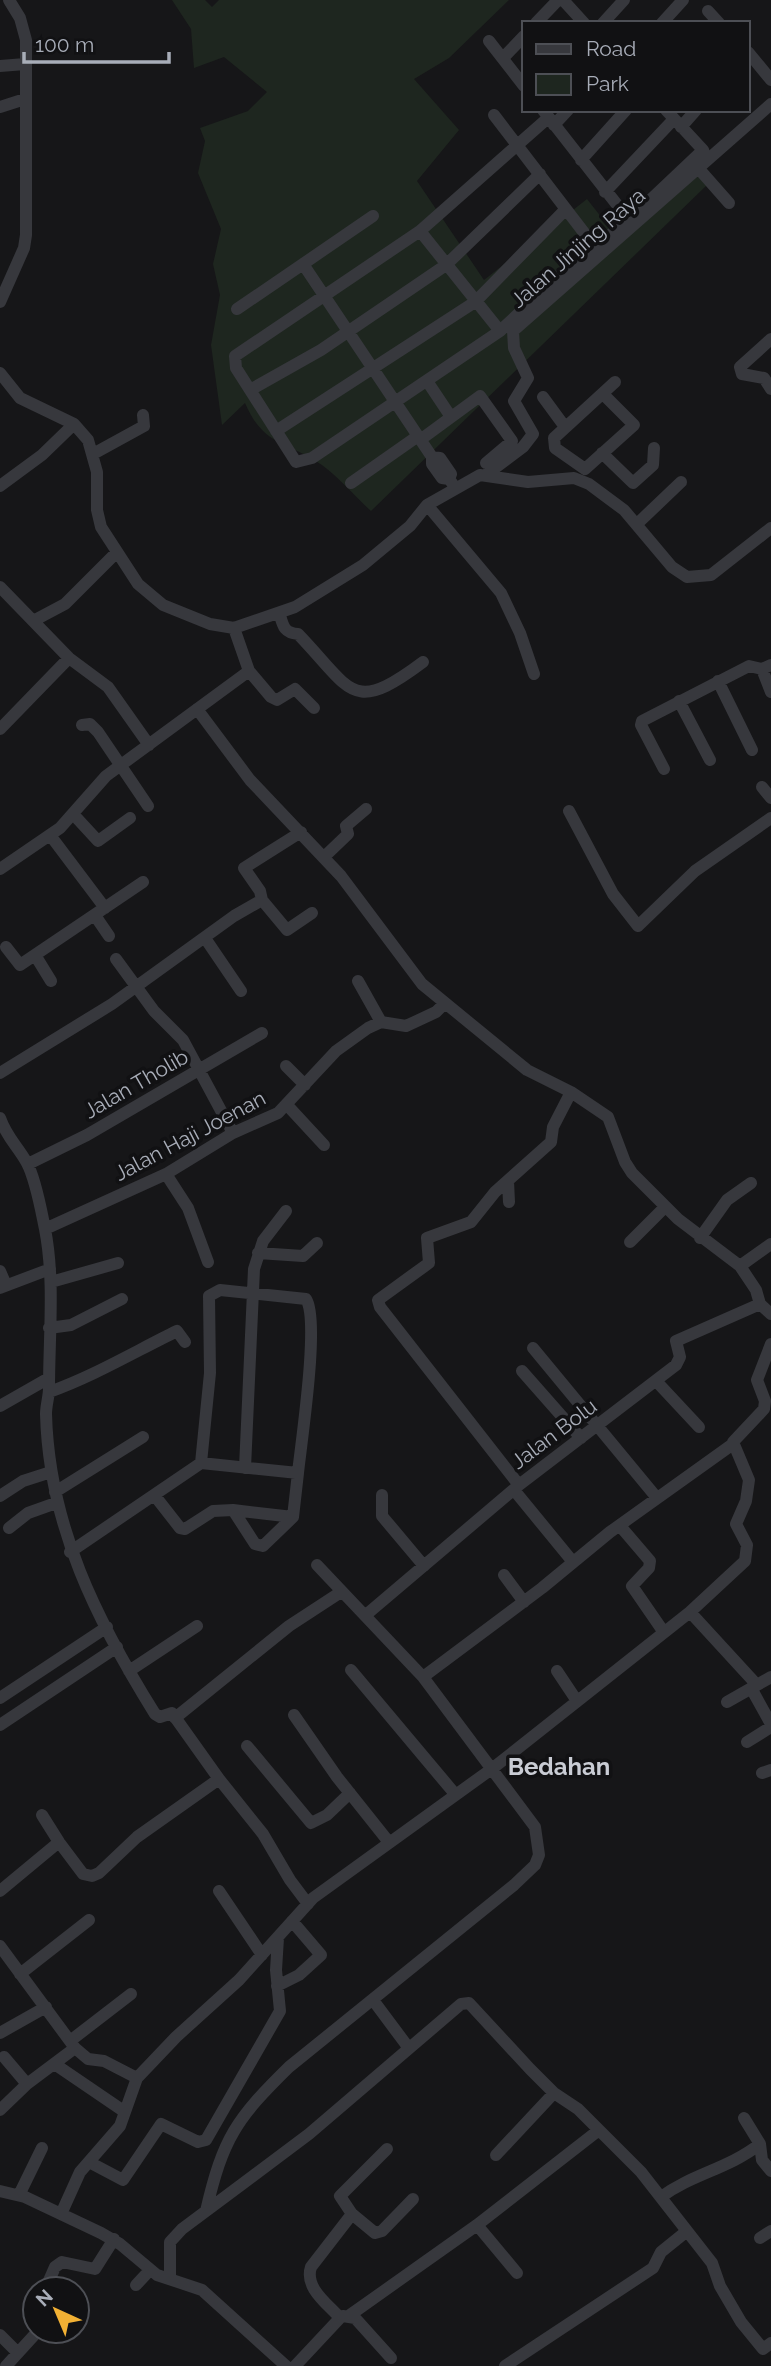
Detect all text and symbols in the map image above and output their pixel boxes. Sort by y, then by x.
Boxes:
scale bar [24,21,170,65]
legend [522,21,750,112]
text: 100 m [35,32,94,57]
text: Road [586,36,636,61]
text: Park [586,71,629,96]
street label: Jalan Jinjing Raya [505,183,650,313]
street label: Jalan Tholib [79,1044,192,1123]
street label: Jalan Haji Joenan [110,1085,270,1186]
street label: Jalan Bolu [506,1393,601,1474]
district label: Bedahan [508,1752,610,1781]
north arrow [21,2275,91,2345]
text: N [31,2285,57,2311]

